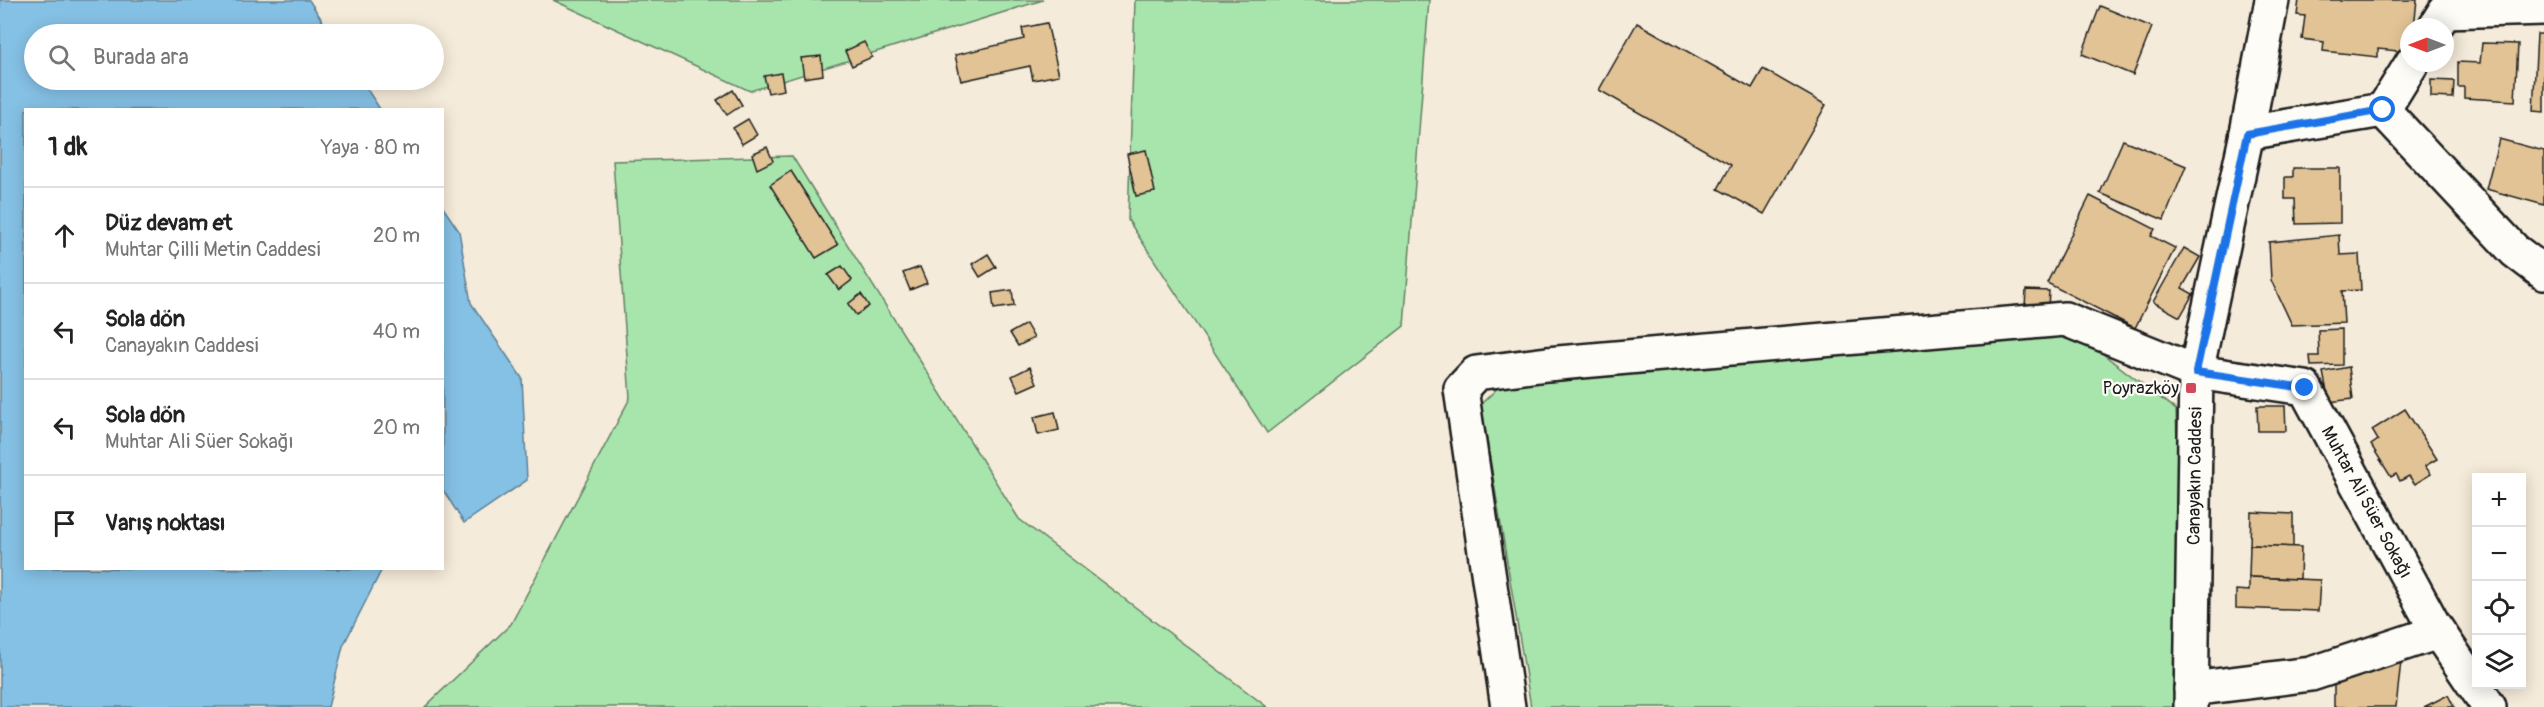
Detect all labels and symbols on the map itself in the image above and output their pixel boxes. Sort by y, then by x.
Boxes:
north arrow [2400,18,2454,72]
route start [2369,96,2395,122]
route end [2291,374,2317,400]
place label: Poyrazköy [2103,377,2179,400]
marker: Poyrazköy [2184,381,2198,395]
street label: Canayakın Caddesi [2182,407,2207,545]
street label: Muhtar Ali Süer Sokağı [2316,422,2417,582]

